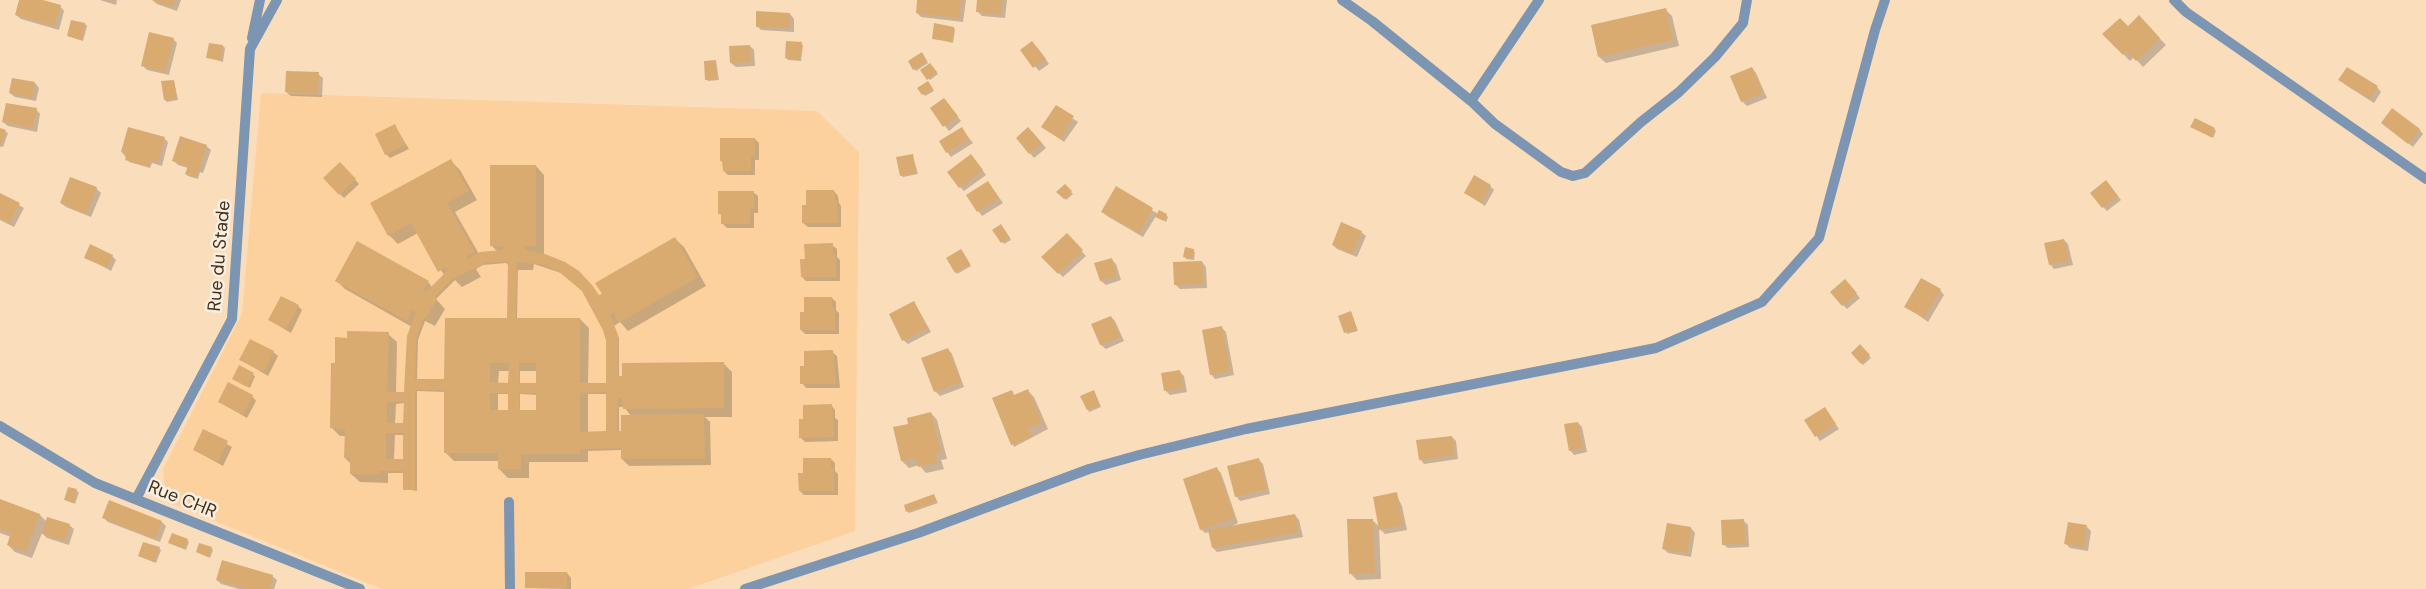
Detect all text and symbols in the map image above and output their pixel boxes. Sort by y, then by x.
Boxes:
street label: Rue du Stade [204,200,236,312]
street label: Rue CHR [145,477,219,523]

